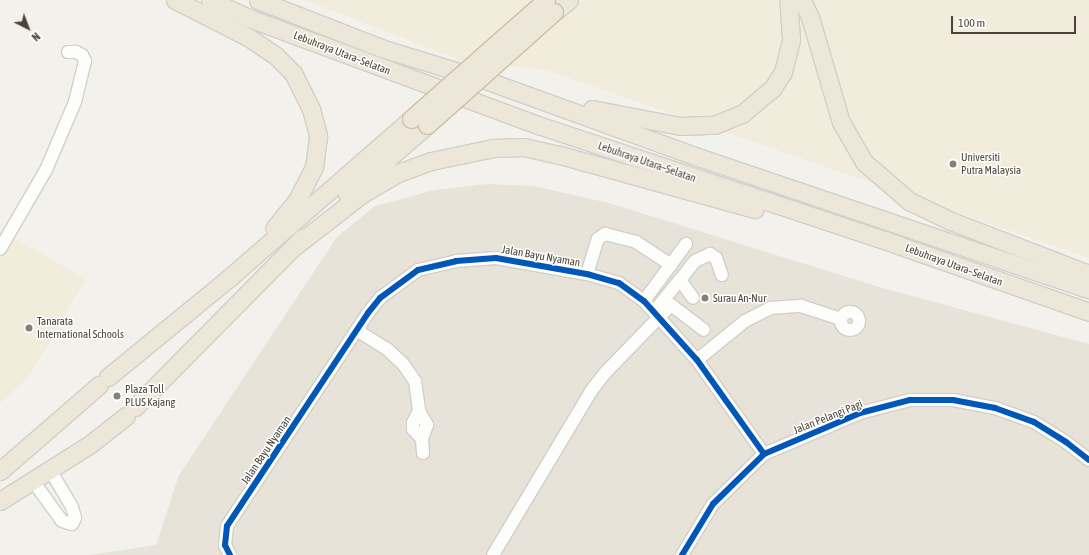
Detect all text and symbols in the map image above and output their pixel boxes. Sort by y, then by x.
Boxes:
north arrow [8,8,48,48]
scale bar [953,8,1078,34]
text: 100 m [958,16,985,30]
street label: Lebuhraya Utara–Selatan [292,28,392,78]
text: N [30,30,42,44]
street label: Lebuhraya Utara–Selatan [596,139,698,185]
place label: Universiti Putra Malaysia [961,151,1021,177]
marker: Universiti Putra Malaysia [948,159,958,169]
street label: Lebuhraya Utara–Selatan [903,241,1005,289]
street label: Jalan Bayu Nyaman [501,243,581,269]
place label: Surau An-Nur [713,291,766,305]
marker: Surau An-Nur [700,293,710,303]
place label: Tanarata International Schools [37,315,124,341]
marker: Tanarata International Schools [24,323,34,333]
place label: Plaza Toll PLUS Kajang [125,383,175,409]
marker: Plaza Toll PLUS Kajang [112,391,122,401]
street label: Jalan Pelangi Pagi [791,397,865,437]
street label: Jalan Bayu Nyaman [238,413,294,487]

